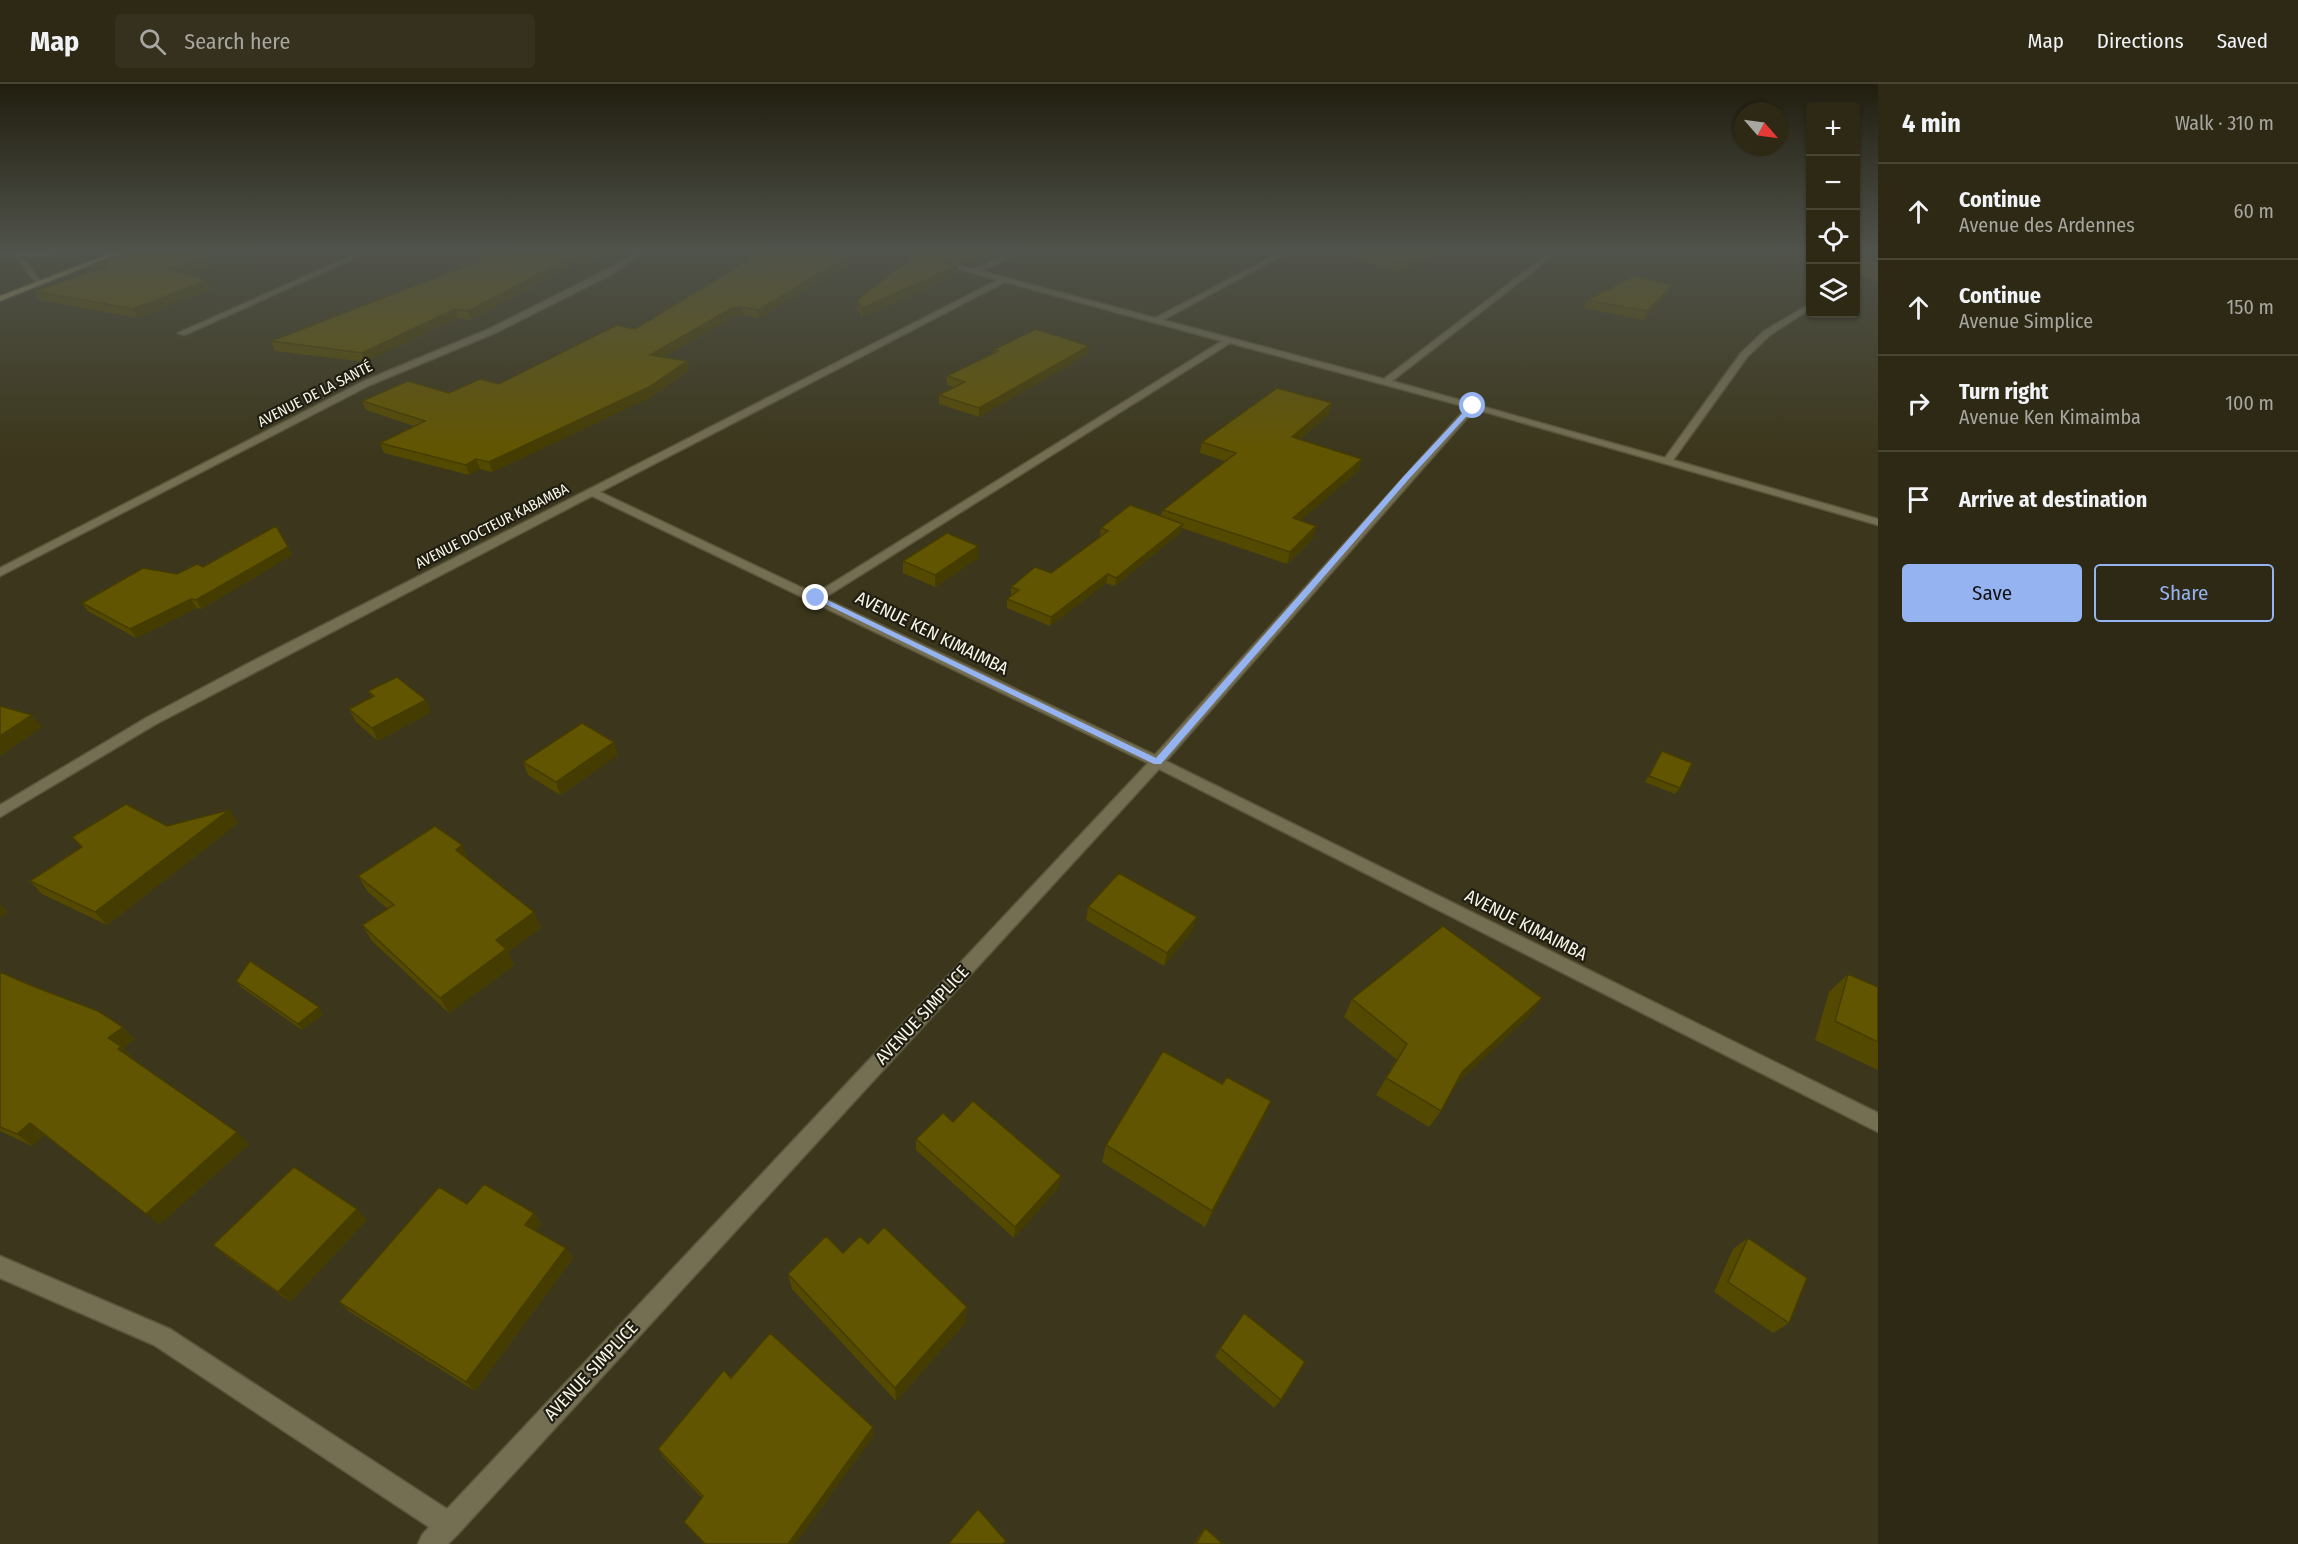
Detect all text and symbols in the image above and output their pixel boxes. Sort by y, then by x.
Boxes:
search box [115,14,535,68]
text: Map [30,25,79,58]
icon: search [136,25,169,58]
text: Search here [184,28,290,55]
text: Map [2027,28,2064,54]
text: Directions [2097,28,2184,54]
text: Saved [2217,28,2268,54]
north arrow [1734,102,1788,156]
map controls [1806,102,1860,318]
button: + [1806,102,1860,156]
text: 4 min [1902,108,1961,139]
text: Walk · 310 m [2175,111,2274,135]
button: − [1806,156,1860,210]
text: Continue [1959,186,2041,213]
icon: ahead [1902,195,1935,228]
text: 60 m [2234,199,2274,223]
button: locate [1806,210,1860,264]
text: Avenue des Ardennes [1959,213,2135,237]
button: layers [1806,264,1860,318]
text: Continue [1959,282,2041,309]
icon: ahead [1902,291,1935,324]
text: 150 m [2227,295,2274,319]
text: Avenue Simplice [1959,309,2093,333]
street label: AVENUE DE LA SANTÉ [255,357,375,431]
text: Turn right [1959,378,2048,405]
icon: right [1902,387,1935,420]
text: 100 m [2225,391,2274,415]
route start [1459,392,1485,418]
text: Avenue Ken Kimaimba [1959,405,2141,429]
street label: AVENUE DOCTEUR KABAMBA [412,479,572,572]
icon: arrive [1902,483,1935,516]
text: Arrive at destination [1959,486,2147,513]
button: Save [1902,564,2082,622]
button: Share [2094,564,2274,622]
route end [802,584,828,610]
street label: AVENUE KEN KIMAIMBA [852,586,1013,680]
street label: AVENUE KIMAIMBA [1461,885,1591,966]
street label: AVENUE SIMPLICE [871,961,973,1069]
street label: AVENUE SIMPLICE [540,1317,642,1425]

